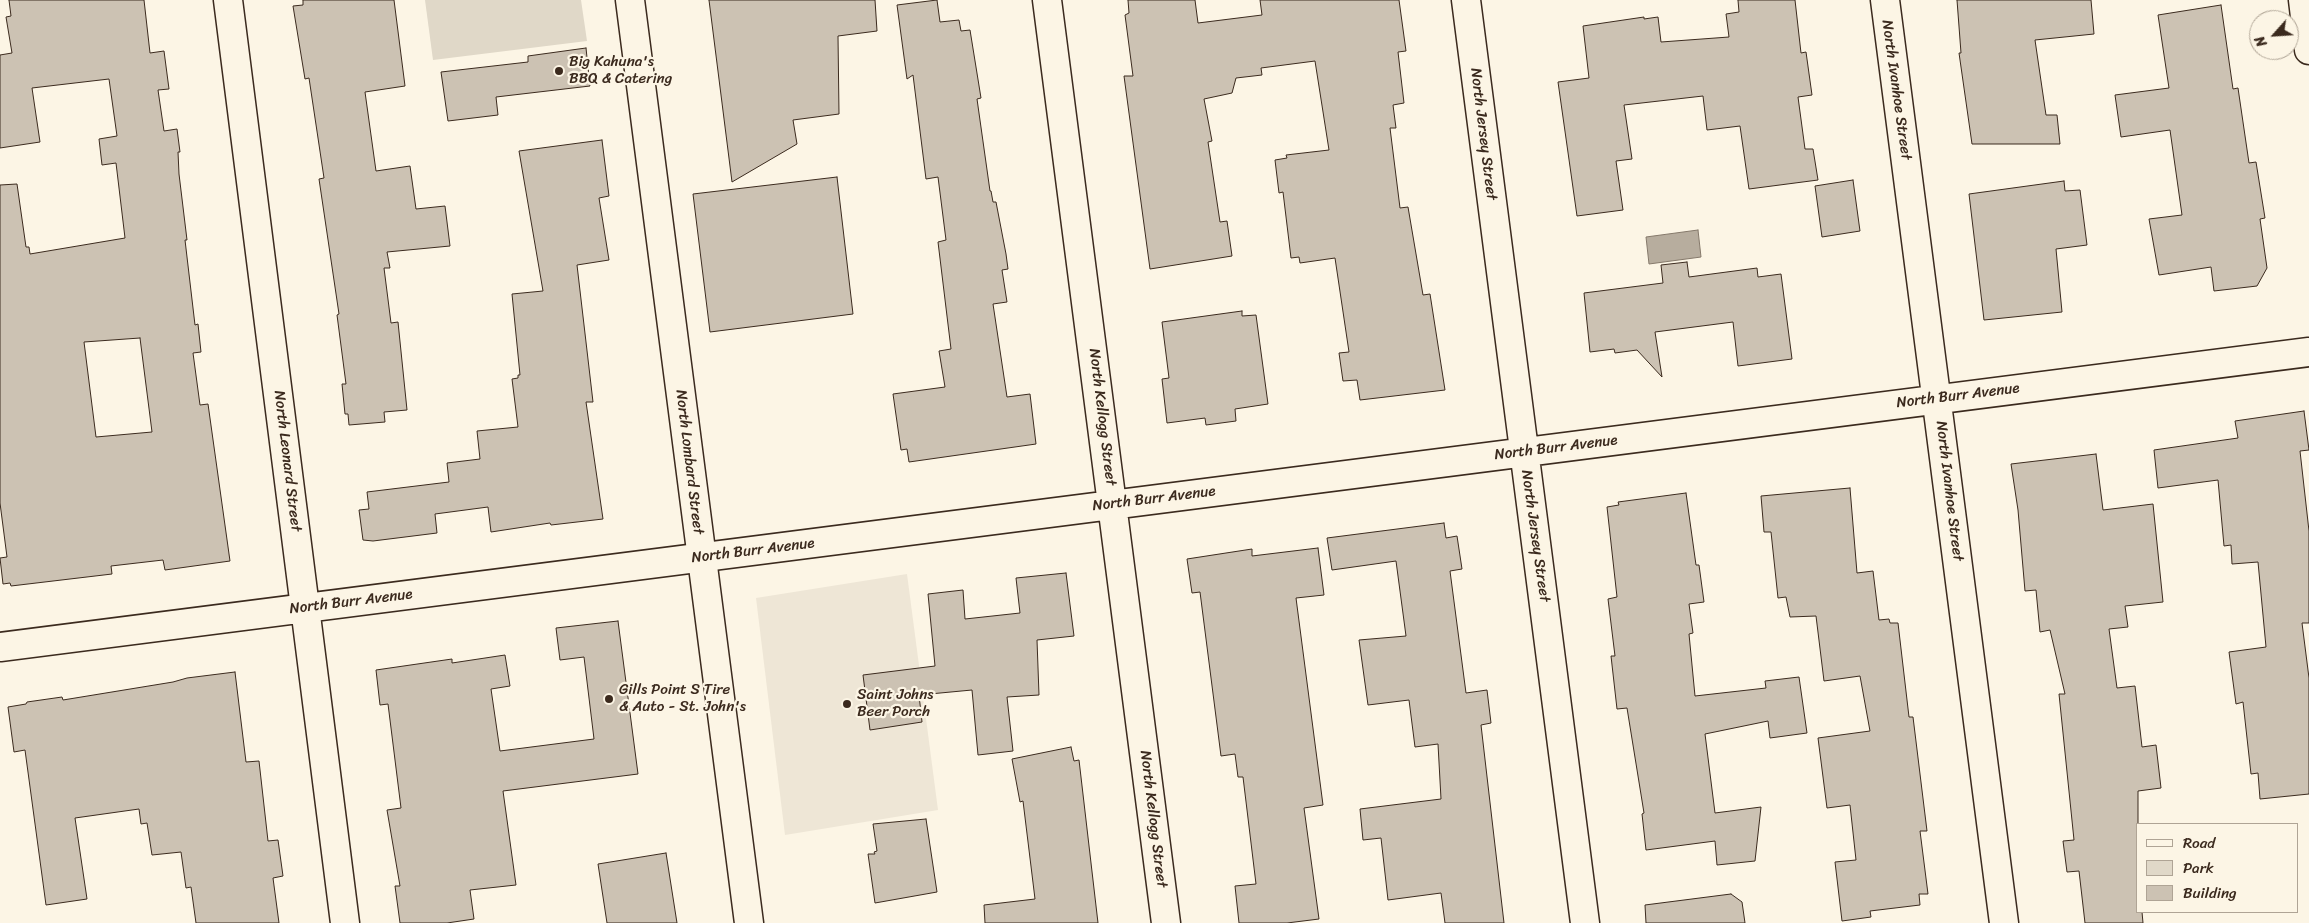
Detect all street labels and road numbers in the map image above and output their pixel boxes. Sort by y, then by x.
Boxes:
street label: North Ivanhoe Street [1877,19,1915,161]
street label: North Jersey Street [1466,67,1500,201]
street label: North Kellogg Street [1085,347,1119,487]
street label: North Burr Avenue [1895,380,2021,412]
street label: North Leonard Street [269,389,305,533]
street label: North Lombard Street [671,389,707,535]
street label: North Ivanhoe Street [1931,420,1967,562]
street label: North Burr Avenue [1493,432,1619,464]
street label: North Jersey Street [1517,469,1553,603]
street label: North Burr Avenue [1091,483,1217,515]
street label: North Burr Avenue [690,535,816,567]
street label: North Burr Avenue [288,586,414,618]
street label: North Kellogg Street [1136,749,1170,889]

